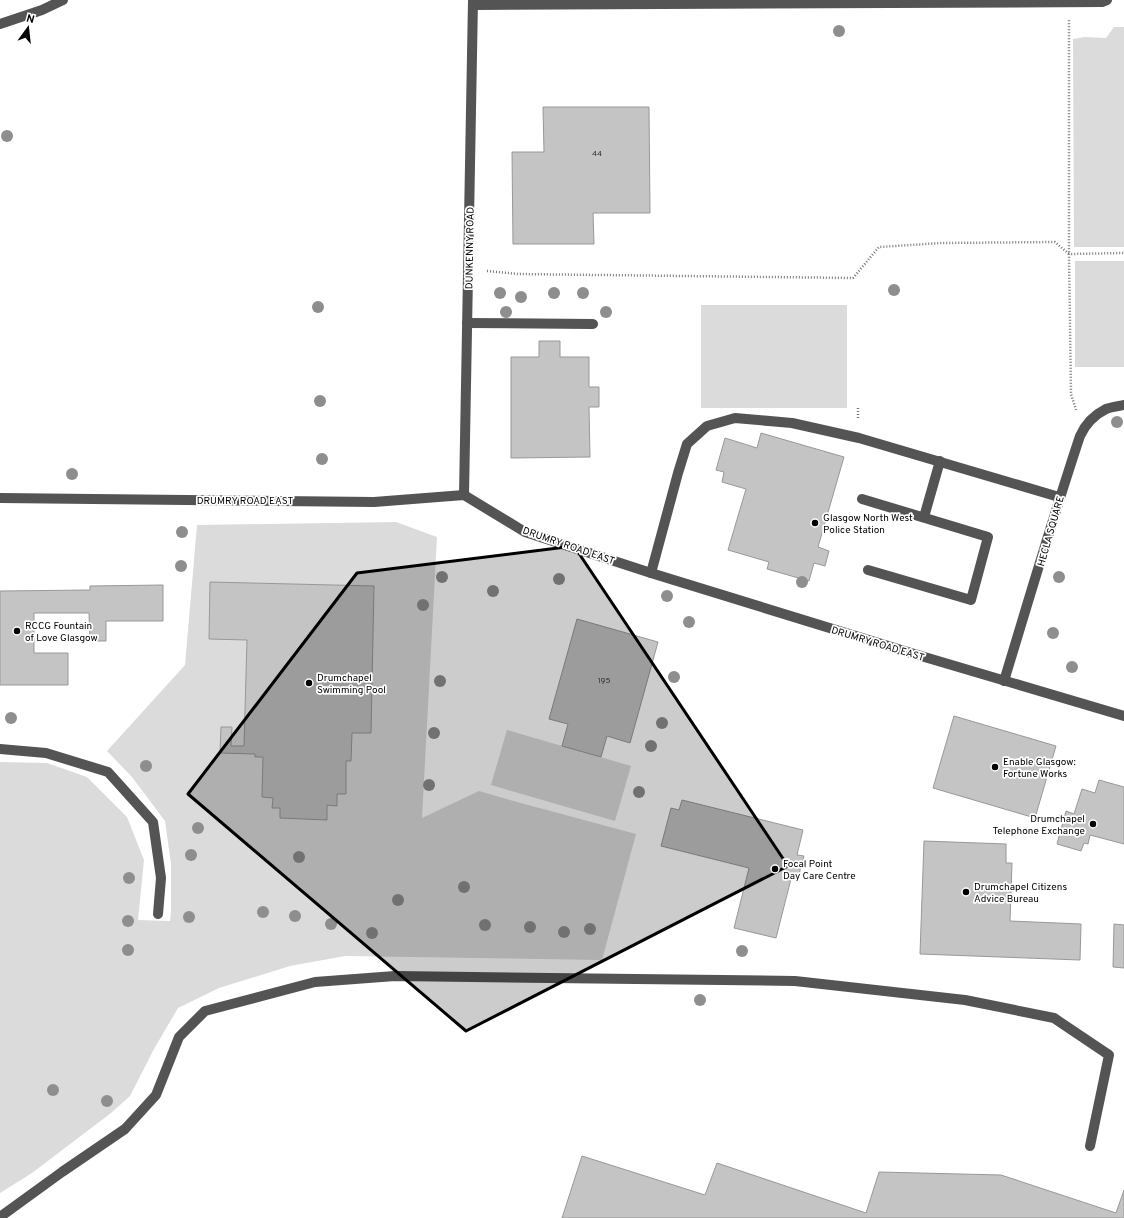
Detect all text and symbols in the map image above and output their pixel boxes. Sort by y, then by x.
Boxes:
north arrow [8,8,48,48]
text: N [25,12,36,27]
house number: 44 [592,149,602,159]
street label: DUNKENNY ROAD [463,207,478,289]
street label: DRUMRY ROAD EAST [197,495,293,508]
street label: HECLA SQUARE [1035,495,1068,568]
place label: Glasgow North West Police Station [823,512,913,537]
marker: Glasgow North West Police Station [810,518,820,528]
street label: DRUMRY ROAD EAST [521,525,616,568]
place label: RCCG Fountain of Love Glasgow [25,620,98,645]
street label: DRUMRY ROAD EAST [829,624,926,665]
marker: RCCG Fountain of Love Glasgow [12,626,22,636]
place label: Drumchapel Swimming Pool [317,672,386,697]
house number: 195 [598,676,610,686]
marker: Drumchapel Swimming Pool [304,678,314,688]
place label: Enable Glasgow: Fortune Works [1003,756,1076,781]
marker: Enable Glasgow: Fortune Works [990,762,1000,772]
place label: Drumchapel Telephone Exchange [992,813,1085,838]
marker: Drumchapel Telephone Exchange [1088,819,1098,829]
place label: Focal Point Day Care Centre [783,858,856,883]
marker: Focal Point Day Care Centre [770,864,780,874]
place label: Drumchapel Citizens Advice Bureau [974,881,1067,906]
marker: Drumchapel Citizens Advice Bureau [961,887,971,897]

